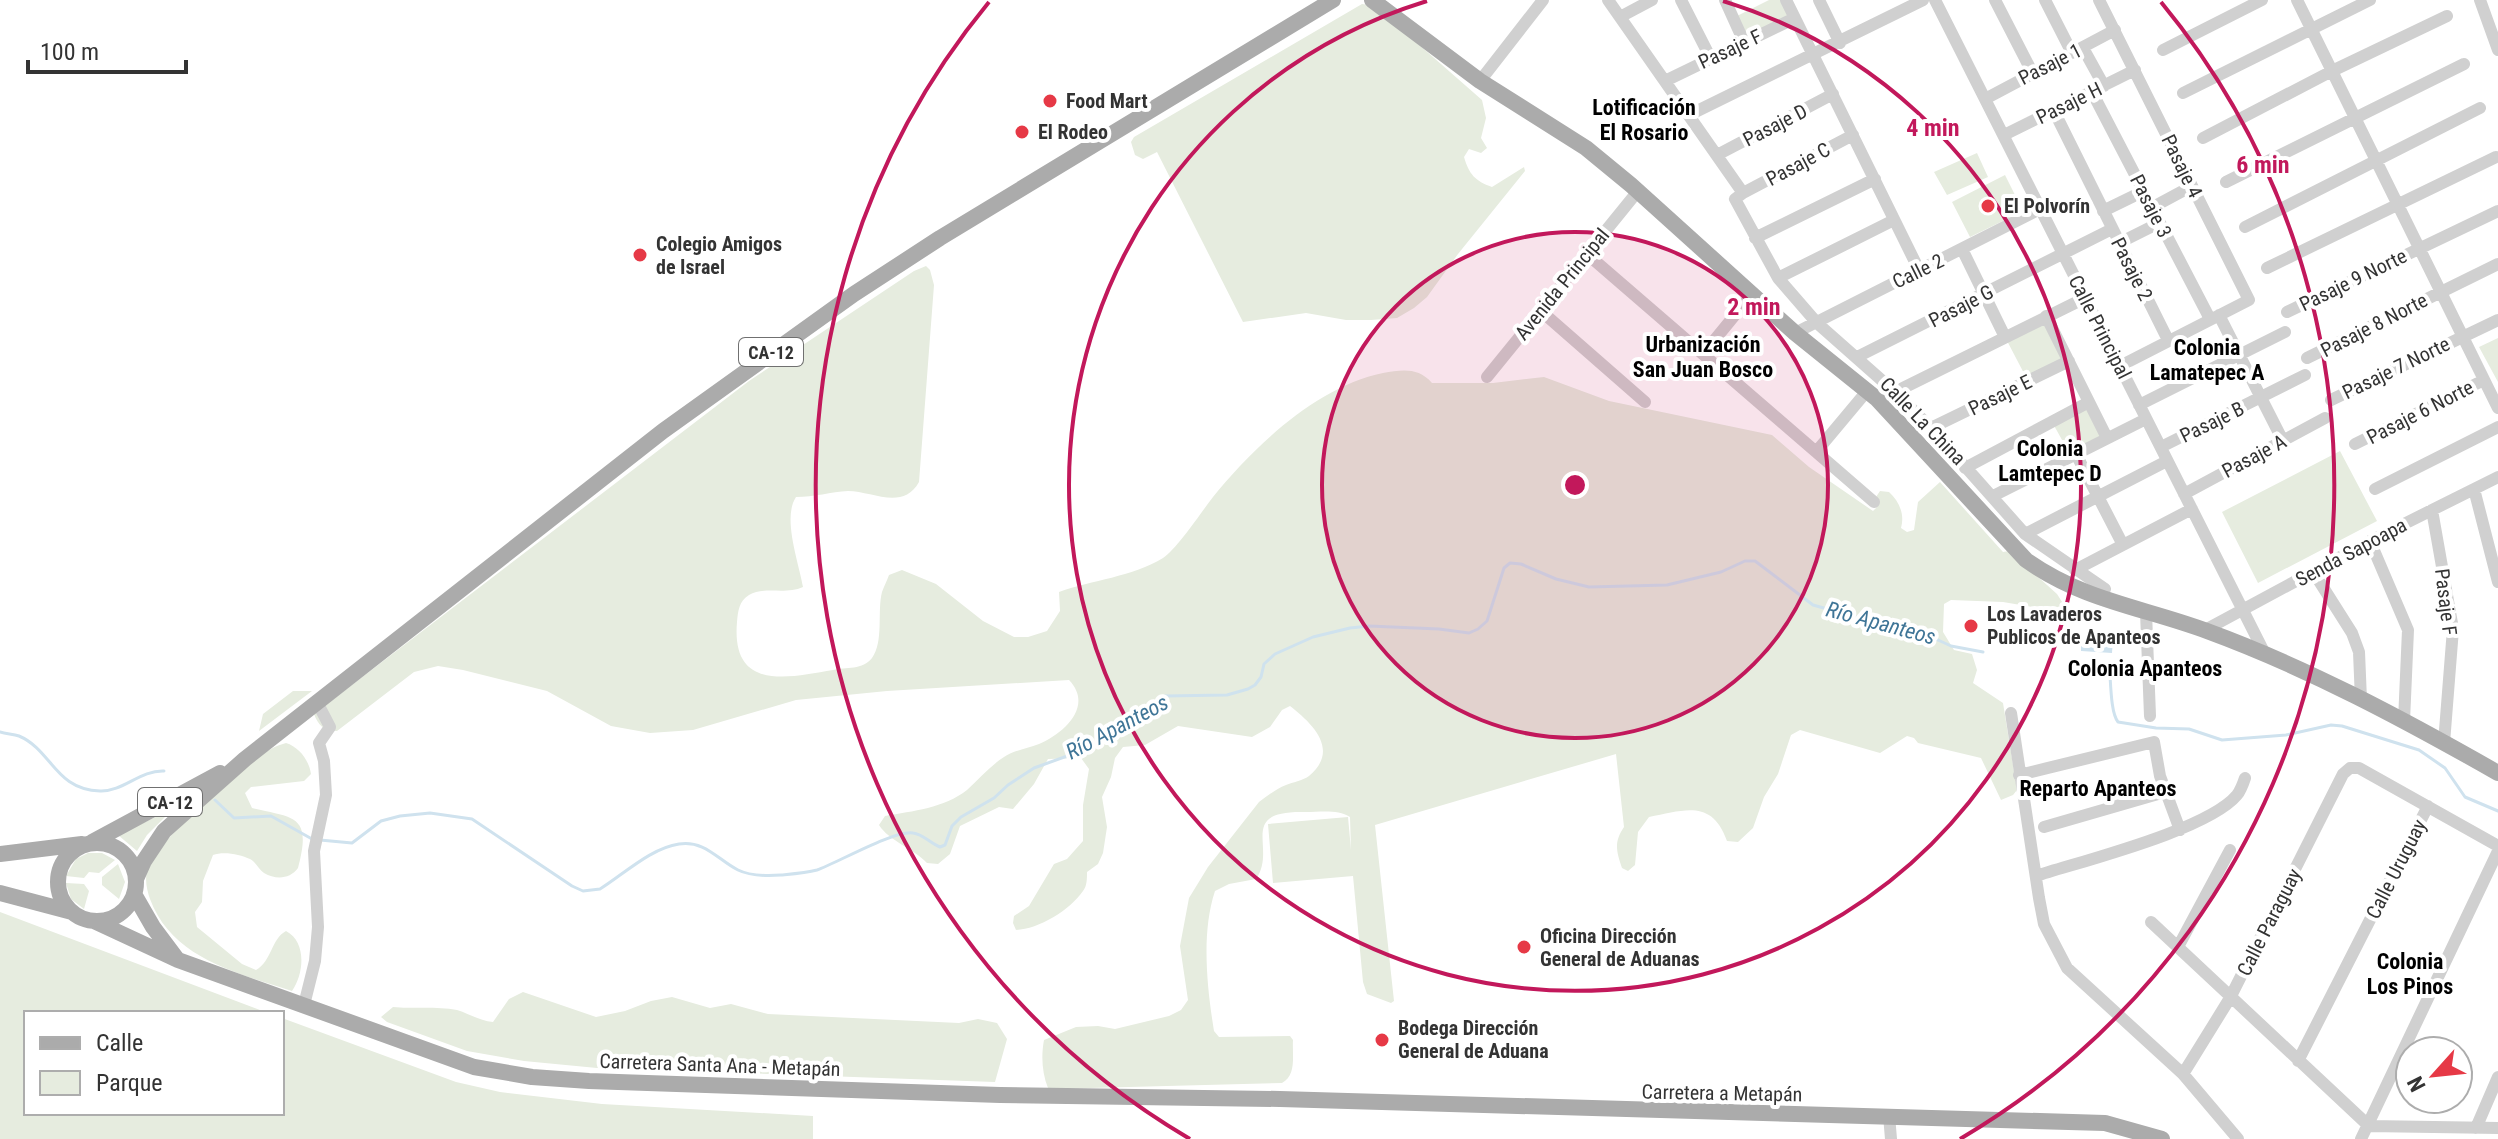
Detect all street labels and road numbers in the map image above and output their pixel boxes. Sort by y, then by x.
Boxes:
street label: Pasaje F [1694,24,1766,74]
street label: Pasaje 1 [2014,38,2086,90]
street label: Pasaje H [2032,77,2106,129]
street label: Pasaje D [1739,99,1811,151]
street label: Pasaje 4 [2156,130,2208,202]
street label: Pasaje C [1762,137,1834,191]
street label: Pasaje 3 [2125,170,2177,242]
street label: Avenida Principal [1510,223,1614,345]
street label: Pasaje 2 [2106,233,2158,305]
street label: Pasaje 9 Norte [2295,244,2411,316]
street label: Calle 2 [1889,248,1948,294]
street label: Calle Principal [2064,271,2136,383]
street label: Pasaje G [1925,280,1997,332]
street label: Pasaje 8 Norte [2317,288,2431,362]
street label: Pasaje 7 Norte [2338,332,2454,404]
road number: CA-12 [739,338,803,366]
street label: Pasaje E [1964,369,2036,421]
street label: Calle La China [1875,372,1971,470]
street label: Pasaje 6 Norte [2363,375,2477,449]
street label: Pasaje B [2176,396,2248,448]
street label: Pasaje A [2218,429,2291,483]
street label: Senda Sapoapa [2291,513,2411,591]
street label: Pasaje F [2430,567,2462,637]
road number: CA-12 [138,788,202,816]
street label: Calle Uruguay [2361,815,2431,923]
street label: Calle Paraguay [2232,864,2306,980]
street label: Carretera Santa Ana - Metapán [599,1049,841,1081]
street label: Carretera a Metapán [1641,1080,1803,1106]

